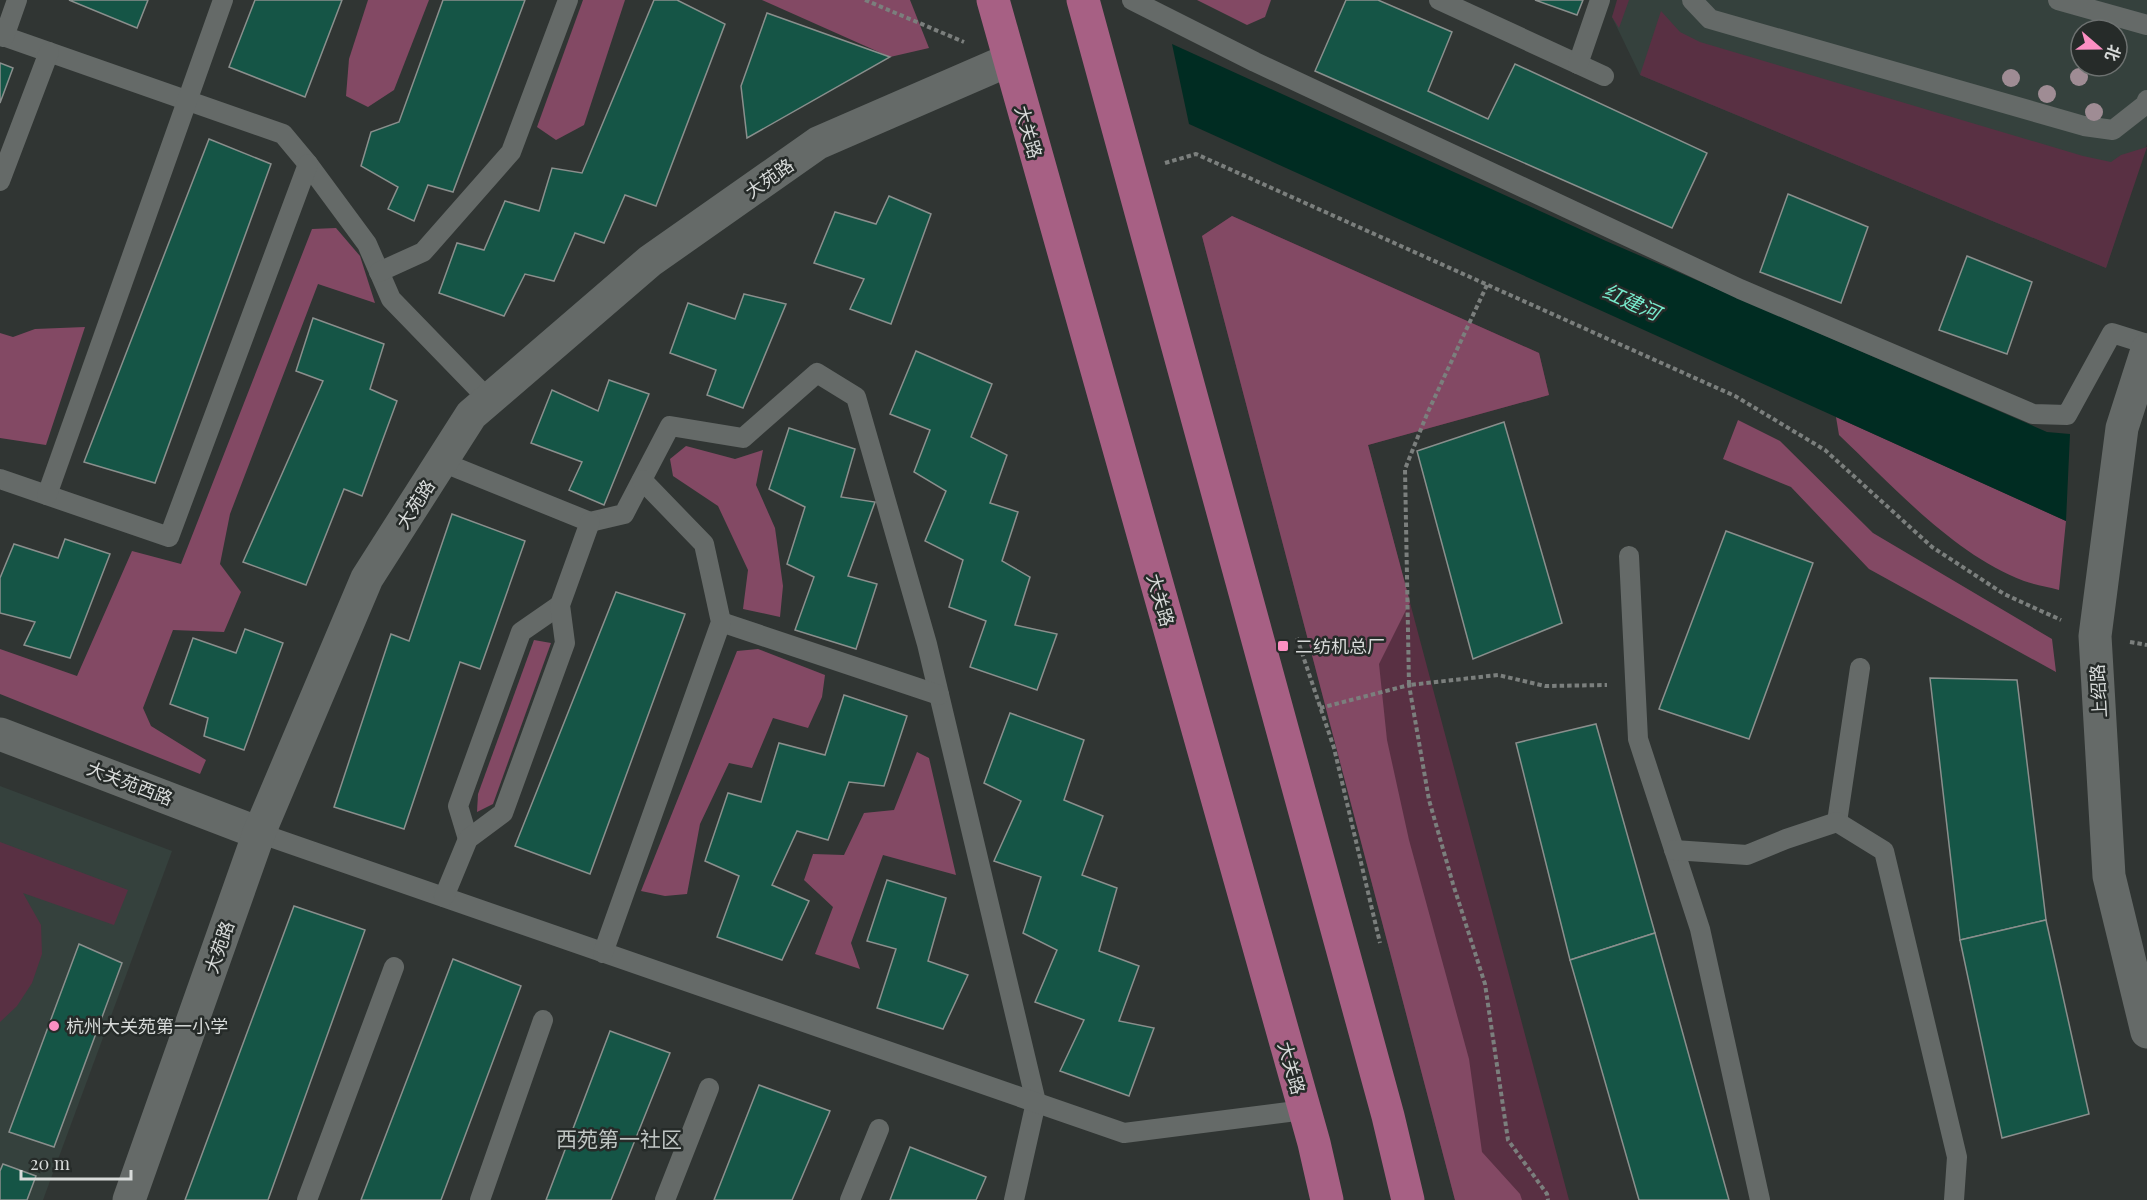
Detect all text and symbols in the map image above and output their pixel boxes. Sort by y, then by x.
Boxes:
north arrow [2069,18,2129,78]
text: 北 [2101,42,2126,64]
street label: 大关路 [1010,103,1048,161]
street label: 大苑路 [740,153,798,203]
water label: 红建河 [1599,276,1669,327]
street label: 大苑路 [390,475,440,533]
street label: 大关路 [1142,571,1180,629]
place label: 二纺机总厂 [1295,634,1385,658]
marker: 二纺机总厂 [1276,639,1290,653]
street label: 上绍路 [2085,663,2111,719]
street label: 大关苑西路 [84,756,176,810]
street label: 大苑路 [199,918,239,976]
place label: 杭州大关苑第一小学 [66,1014,228,1038]
marker: 杭州大关苑第一小学 [47,1019,61,1033]
street label: 大关路 [1273,1039,1311,1097]
district label: 西苑第一社区 [556,1124,682,1152]
scale bar [21,1143,130,1181]
text: 20 m [30,1151,70,1175]

